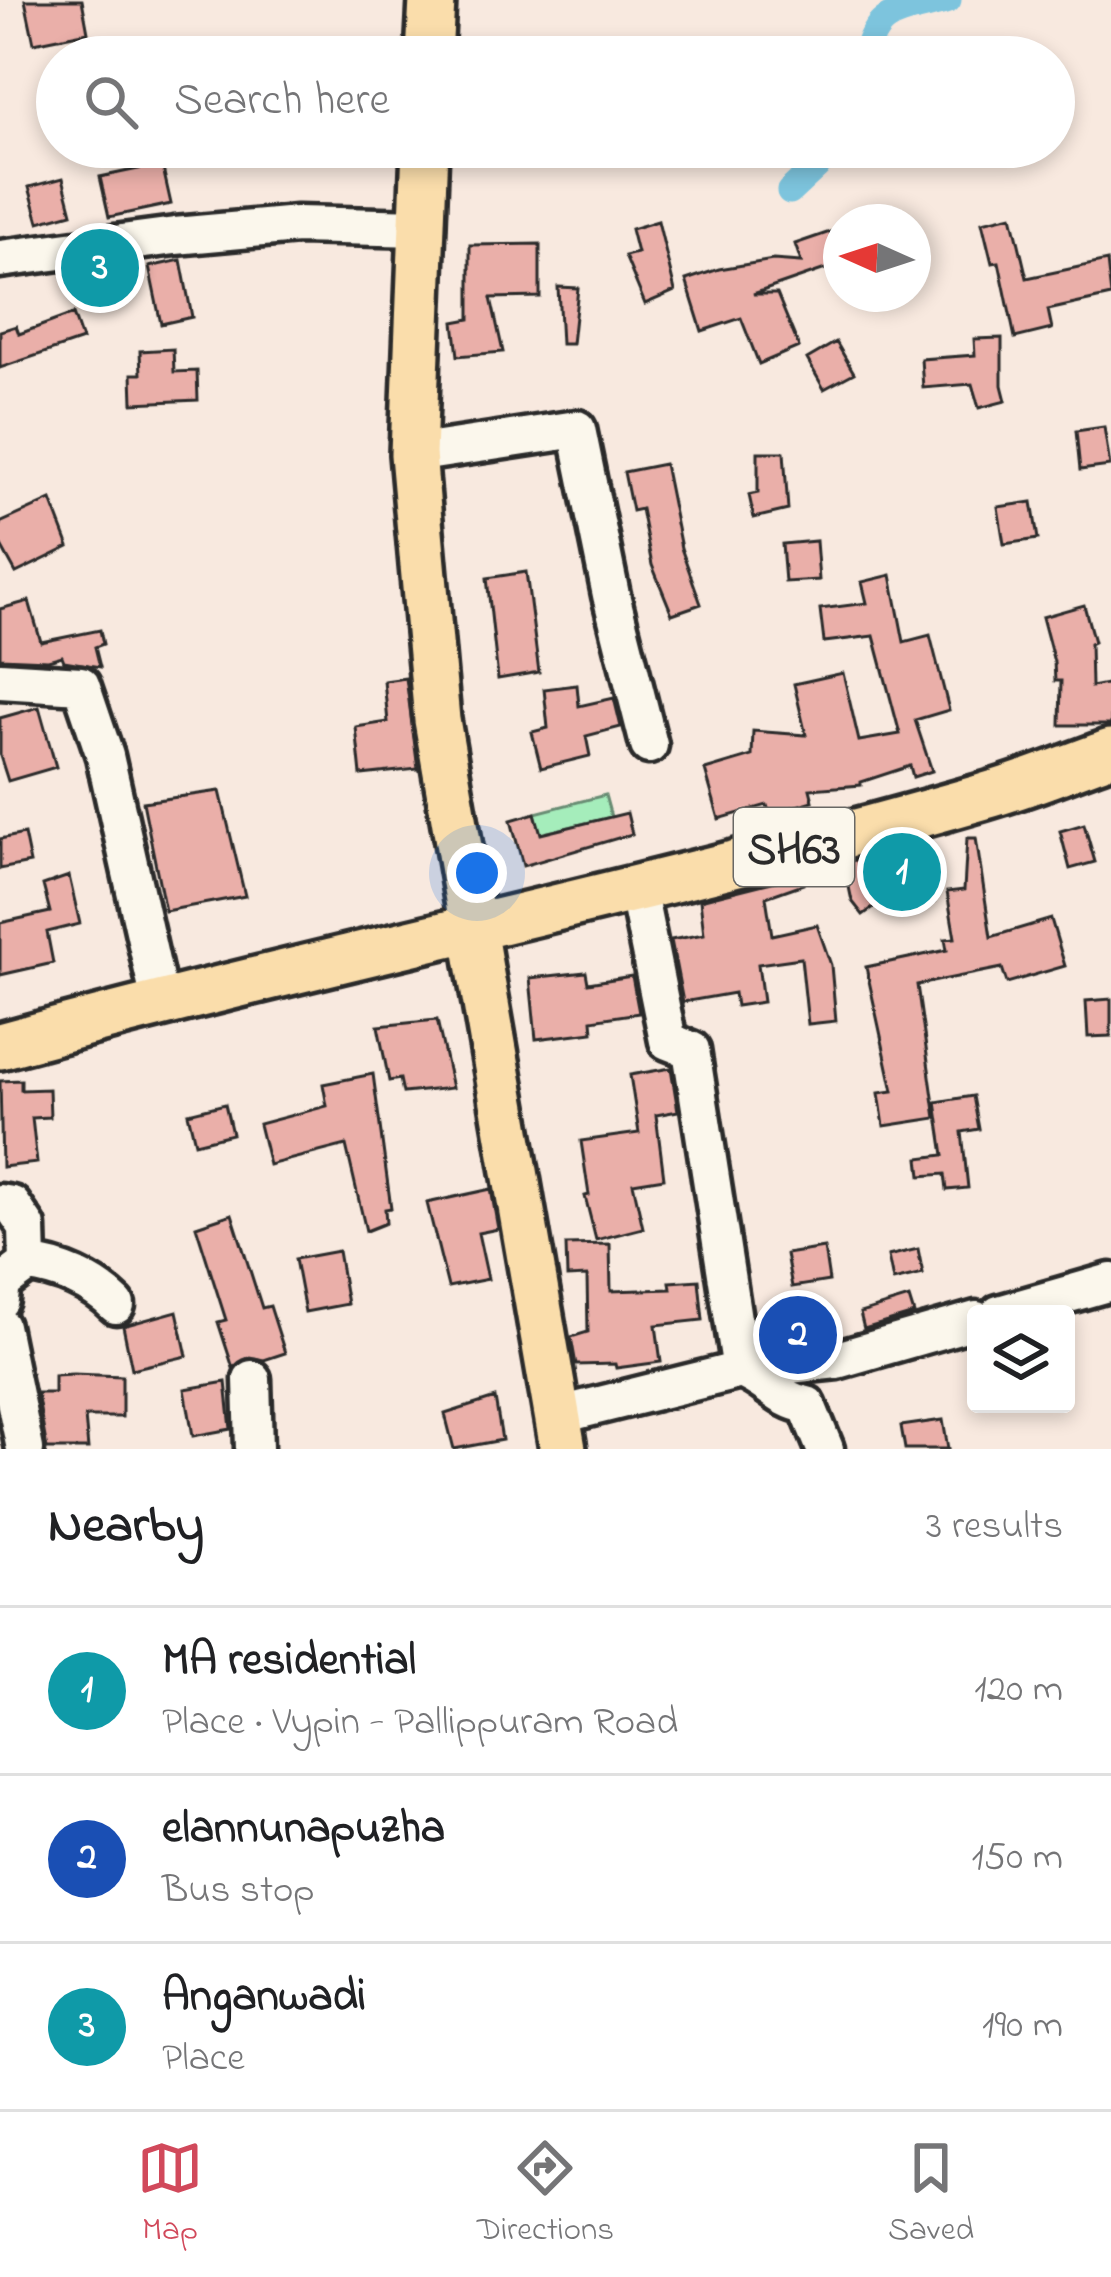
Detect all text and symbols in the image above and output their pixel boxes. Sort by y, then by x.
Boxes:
search box [36,36,1075,168]
icon: search [78,69,144,135]
text: Search here [174,69,390,135]
north arrow [823,204,931,312]
pin: 3 [61,223,139,313]
road number: SH63 [734,808,854,886]
pin: 1 [863,827,941,917]
your location [447,843,507,903]
pin: 2 [759,1290,837,1380]
map controls [967,1305,1075,1413]
button: layers [967,1305,1075,1413]
text: Nearby [48,1490,204,1565]
text: 3 results [926,1499,1063,1556]
text: MA residential [162,1629,416,1695]
text: 1 [81,1662,93,1719]
text: 120 m [974,1662,1063,1719]
text: Place · Vypin - Pallippuram Road [162,1695,678,1752]
text: elannunapuzha [162,1797,445,1863]
text: 2 [77,1830,97,1887]
text: 150 m [971,1830,1063,1887]
text: Bus stop [162,1863,315,1920]
text: Anganwadi [162,1965,366,2031]
text: 3 [79,1998,95,2055]
text: 190 m [982,1998,1063,2055]
text: Place [162,2031,245,2088]
tab: Map [137,2135,203,2255]
tab: Directions [477,2135,614,2255]
tab: Saved [888,2135,974,2255]

